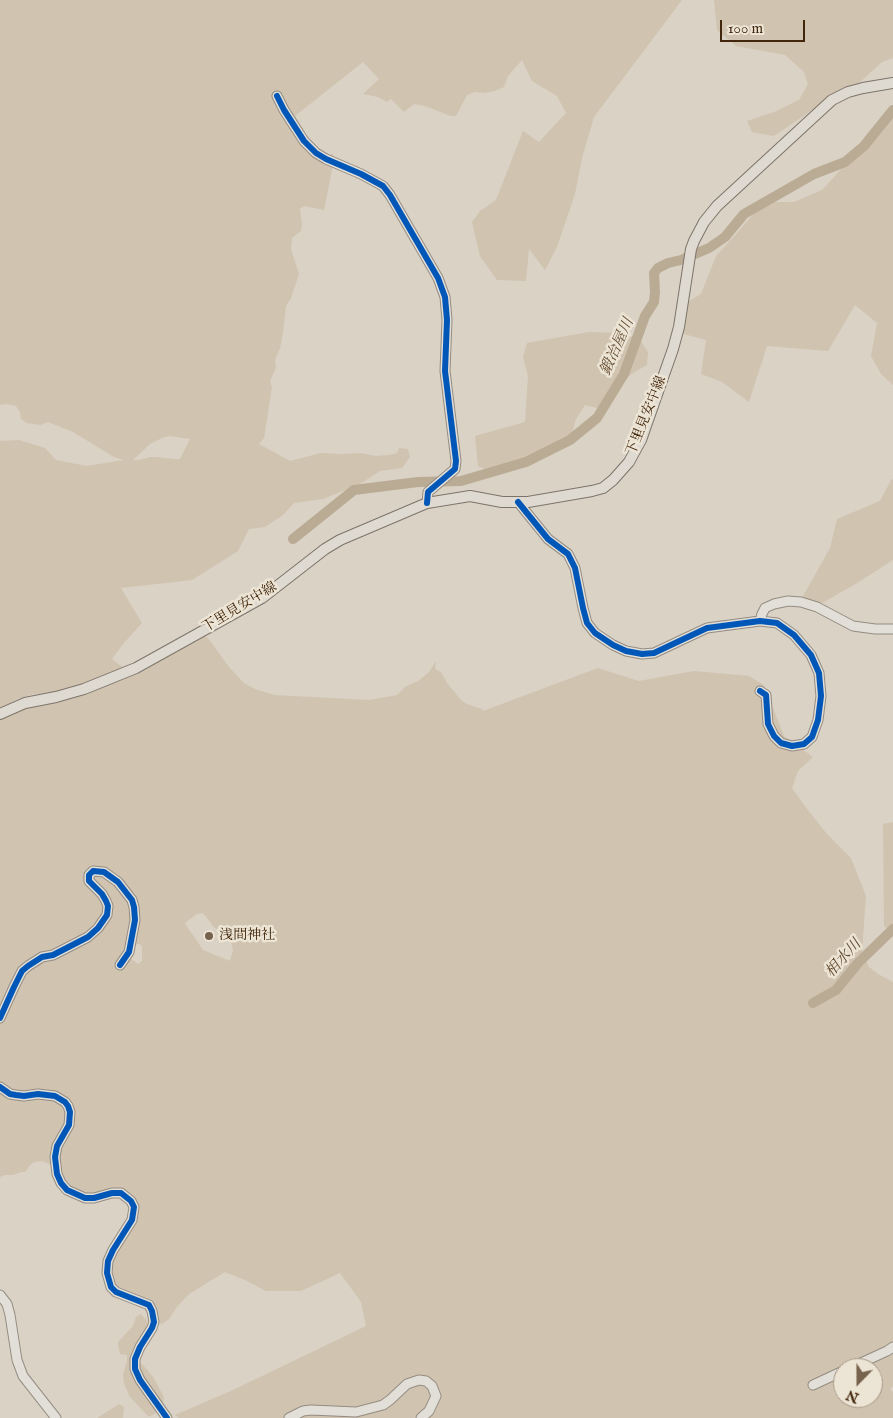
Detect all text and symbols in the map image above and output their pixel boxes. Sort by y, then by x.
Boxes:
scale bar [723,10,808,42]
text: 100 m [728,19,763,38]
water label: 鍛冶屋川 [598,316,638,378]
street label: 下里見安中線 [623,374,671,458]
street label: 下里見安中線 [200,579,280,637]
place label: 浅間神社 [219,928,275,944]
marker: 浅間神社 [203,930,215,942]
water label: 相水川 [822,936,866,982]
north arrow [833,1358,883,1408]
text: N [844,1385,862,1407]

